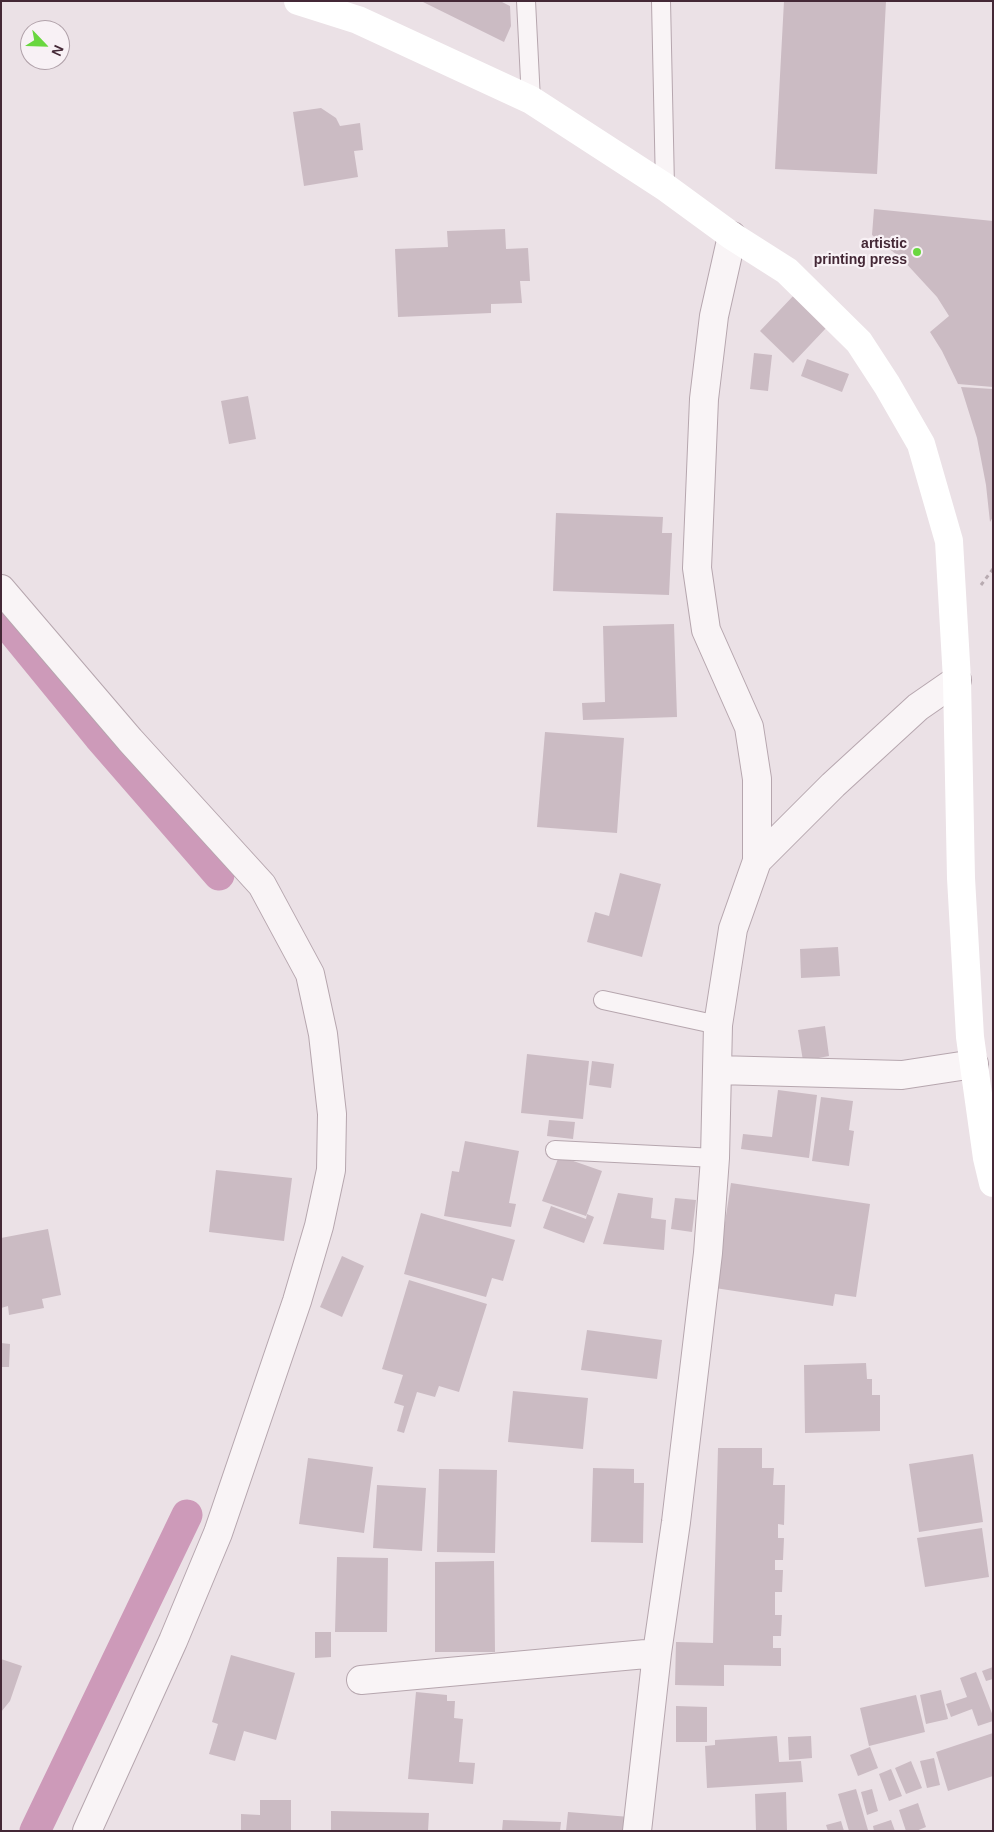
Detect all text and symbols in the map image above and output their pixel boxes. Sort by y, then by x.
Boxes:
north arrow [20,20,70,70]
text: N [48,43,67,59]
place label: artistic printing press [814,236,907,268]
marker: artistic printing press [911,246,923,258]

